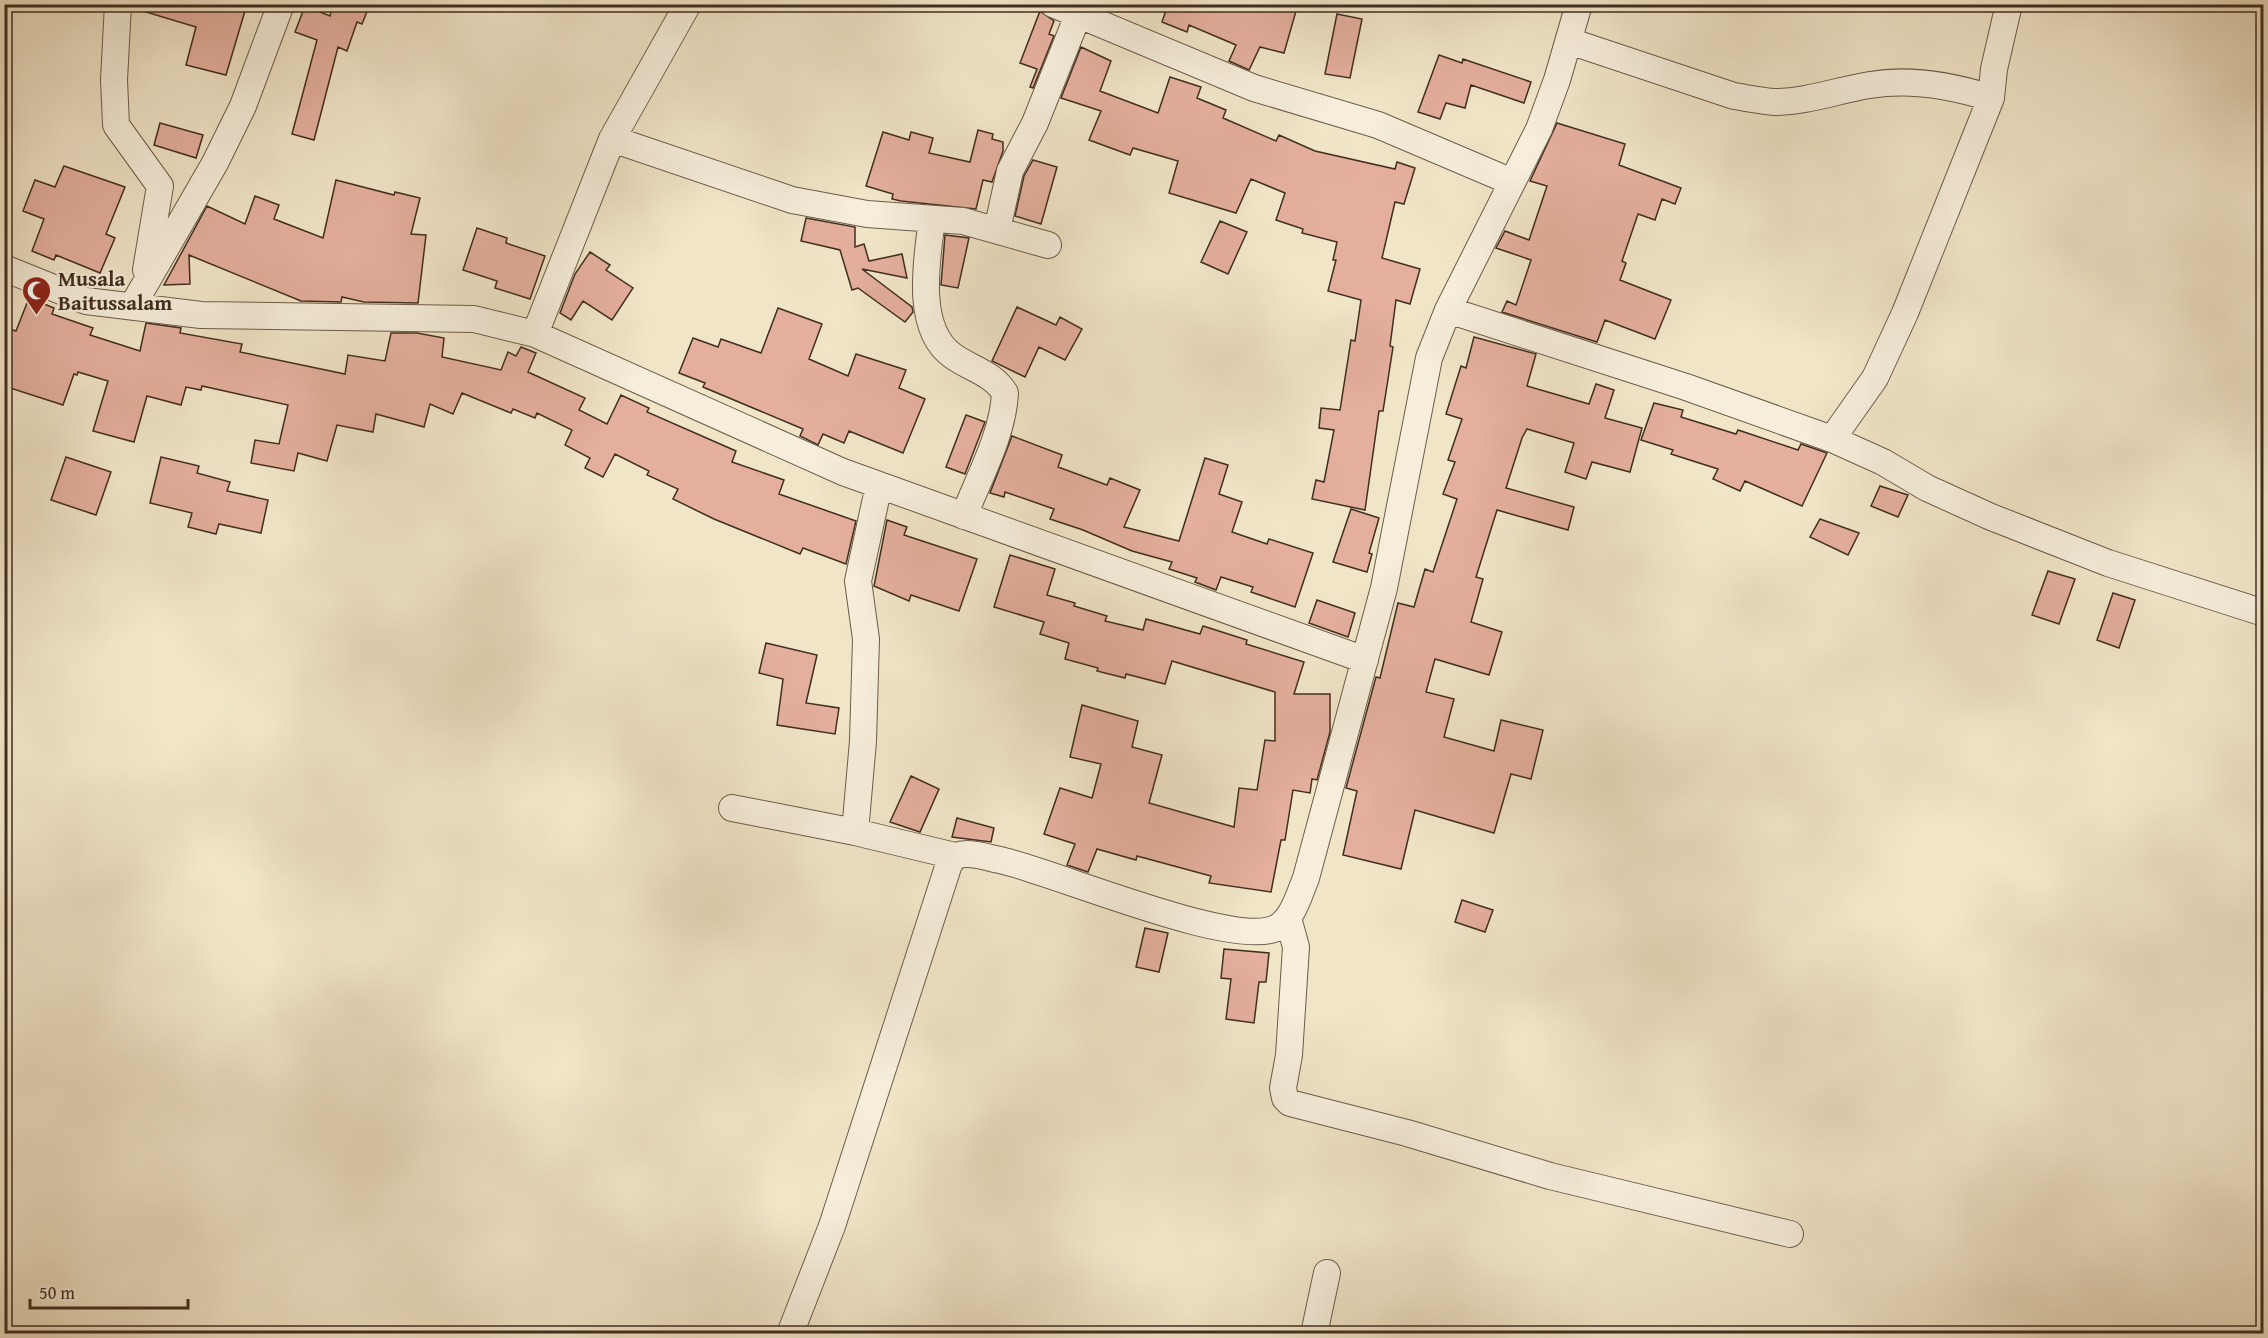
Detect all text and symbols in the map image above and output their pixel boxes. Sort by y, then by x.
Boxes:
place label: Musala Baitussalam [58,263,172,318]
mosque icon: Musala Baitussalam [21,274,53,316]
scale bar [30,1272,188,1310]
text: 50 m [39,1279,75,1306]

